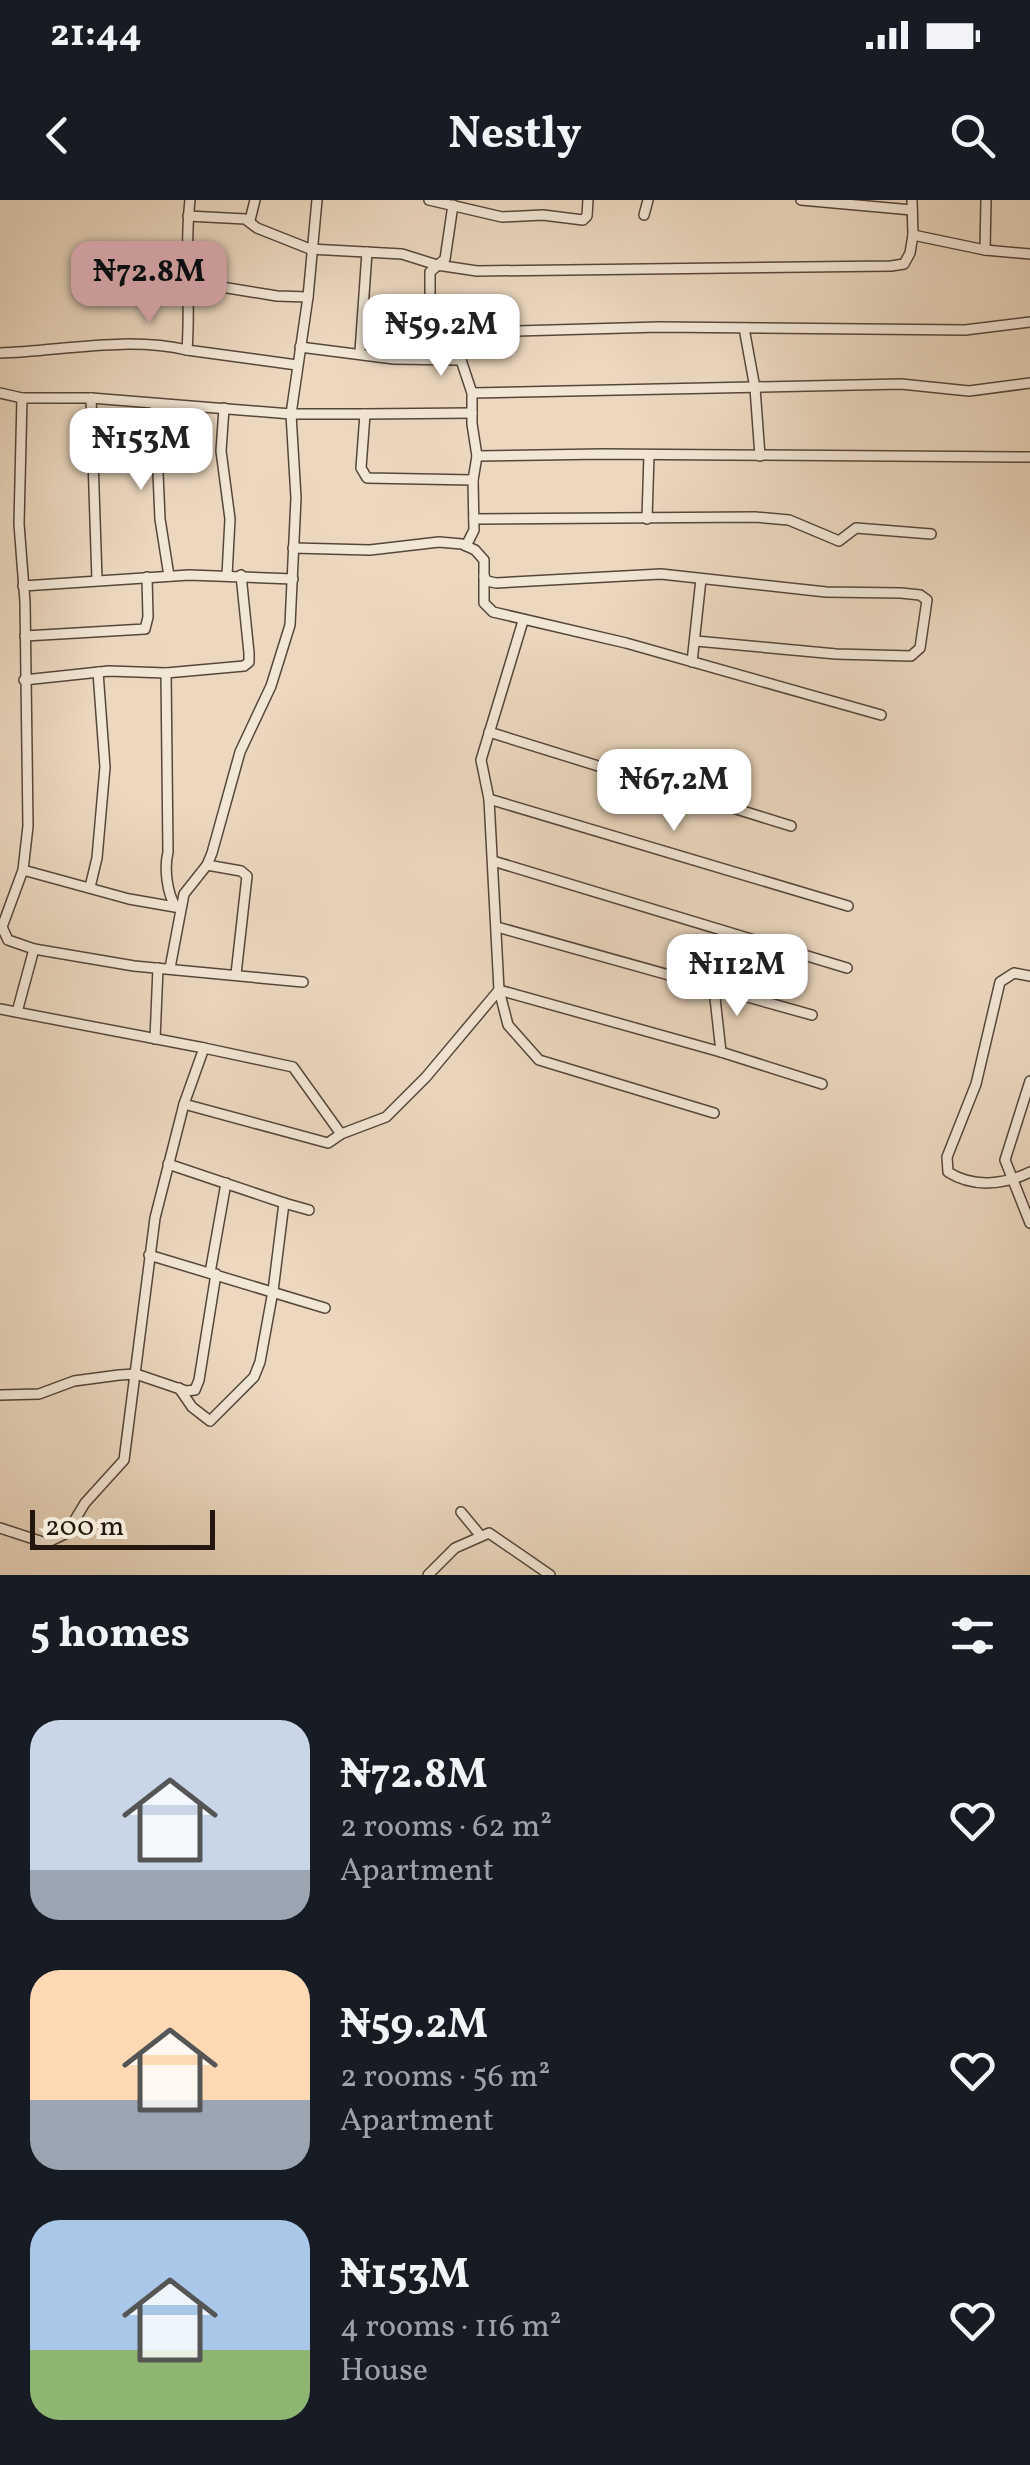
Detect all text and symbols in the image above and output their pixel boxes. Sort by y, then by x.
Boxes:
text: 21:44 [50,9,142,62]
text: Nestly [448,104,582,167]
icon: back [30,108,85,163]
icon: search [945,108,1000,163]
pin: ₦72.8M [68,241,230,326]
text: ₦72.8M [93,251,205,295]
pin: ₦59.2M [360,294,522,379]
text: ₦59.2M [385,304,497,348]
pin: ₦153M [71,408,211,493]
text: ₦153M [92,418,190,462]
pin: ₦67.2M [593,749,755,834]
text: ₦67.2M [619,759,729,803]
pin: ₦112M [667,934,807,1019]
text: ₦112M [689,944,785,988]
scale bar [30,1505,215,1550]
text: 200 m [45,1508,124,1547]
text: 5 homes [30,1606,190,1665]
icon: filters [945,1608,1000,1663]
text: ₦72.8M [340,1747,487,1806]
icon: home [110,1760,230,1880]
icon: heart [945,1793,1000,1848]
text: 2 rooms · 62 m² [340,1806,552,1850]
text: Apartment [340,1850,494,1894]
text: ₦59.2M [340,1997,488,2056]
icon: home [110,2010,230,2130]
icon: heart [945,2043,1000,2098]
text: 2 rooms · 56 m² [340,2056,550,2100]
text: Apartment [340,2100,494,2144]
text: ₦153M [340,2247,470,2306]
icon: home [110,2260,230,2380]
icon: heart [945,2293,1000,2348]
text: 4 rooms · 116 m² [340,2306,562,2350]
text: House [340,2350,428,2394]

